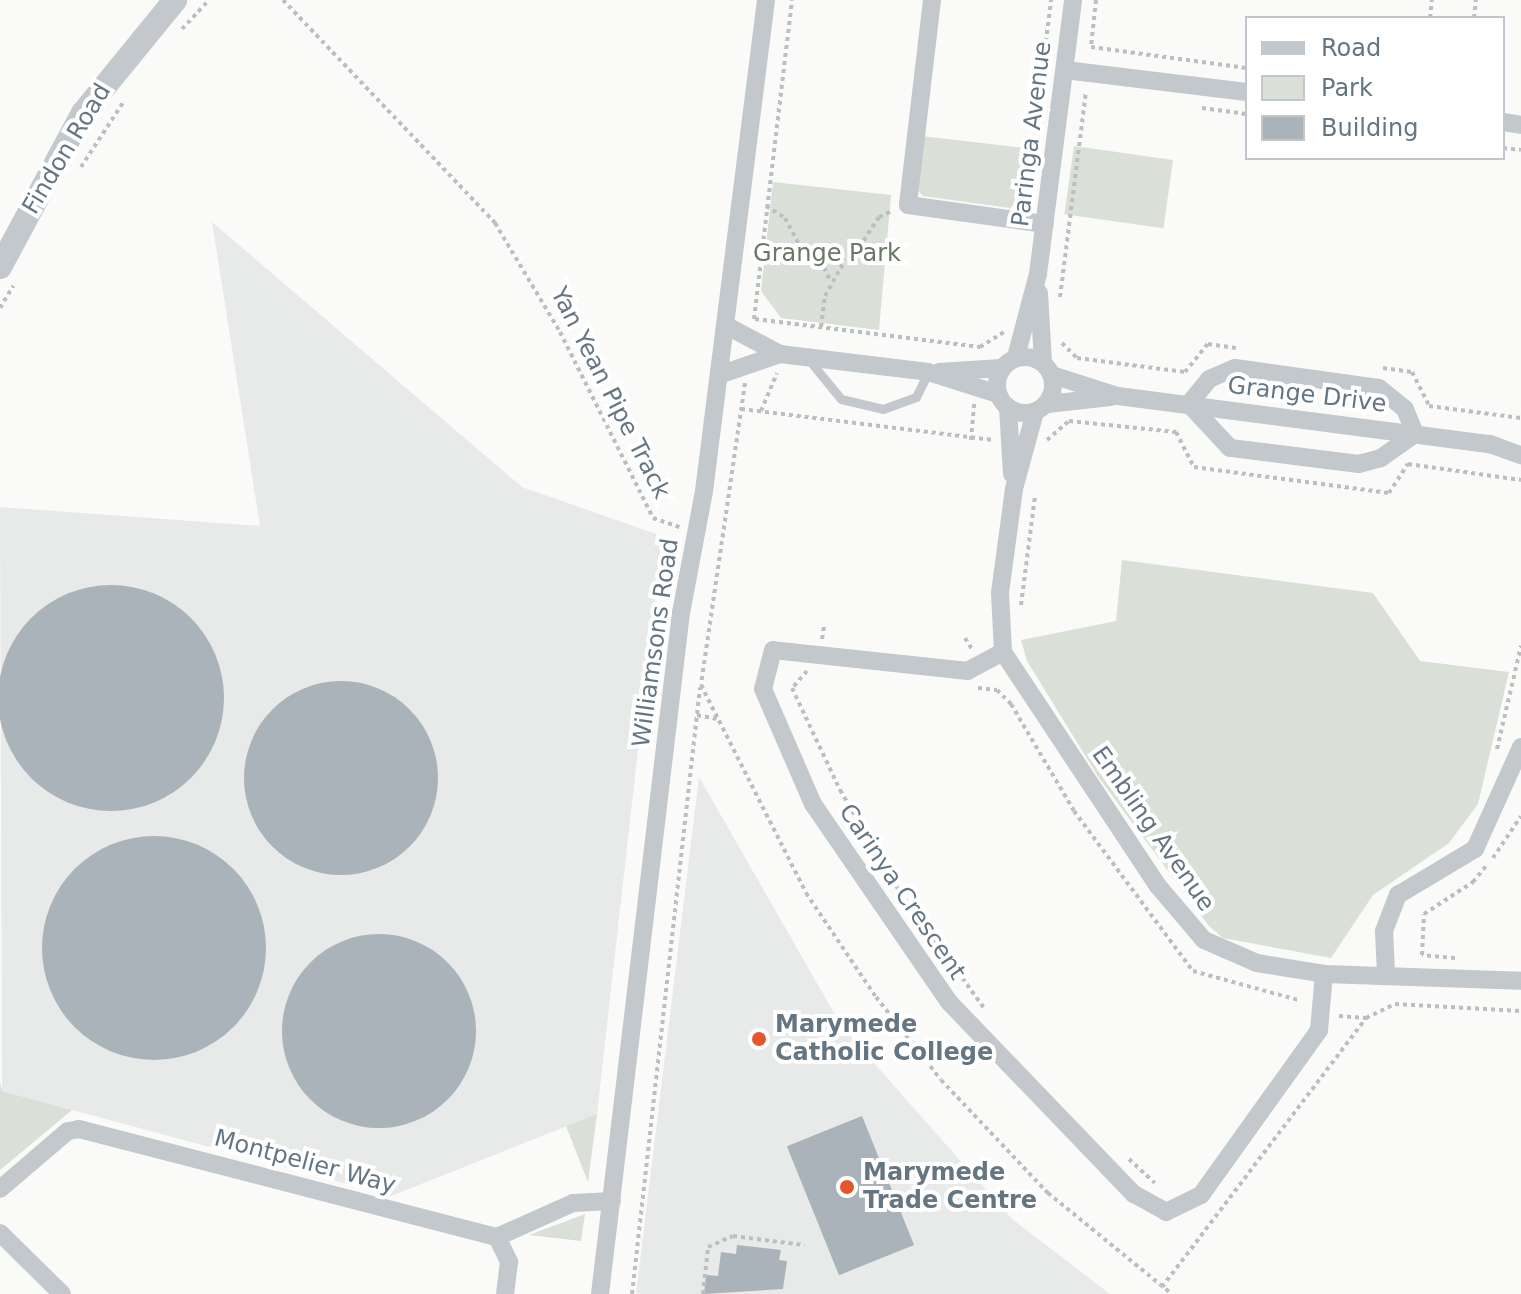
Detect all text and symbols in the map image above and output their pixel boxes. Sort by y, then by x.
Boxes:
legend [1245,16,1505,160]
text: Road [1321,34,1381,62]
street label: Paringa Avenue [1006,40,1058,228]
text: Park [1321,74,1373,102]
street label: Findon Road [17,79,117,219]
text: Building [1321,114,1418,142]
park label: Grange Park [753,240,901,268]
street label: Yan Yean Pipe Track [544,282,676,504]
street label: Grange Drive [1226,371,1388,419]
street label: Williamsons Road [627,537,685,749]
street label: Embling Avenue [1085,741,1221,917]
street label: Carinya Crescent [833,799,971,985]
place label: Marymede Catholic College [775,1011,993,1067]
marker: Marymede Catholic College [750,1030,768,1048]
street label: Montpelier Way [211,1124,399,1200]
place label: Marymede Trade Centre [863,1159,1037,1215]
marker: Marymede Trade Centre [838,1178,856,1196]

